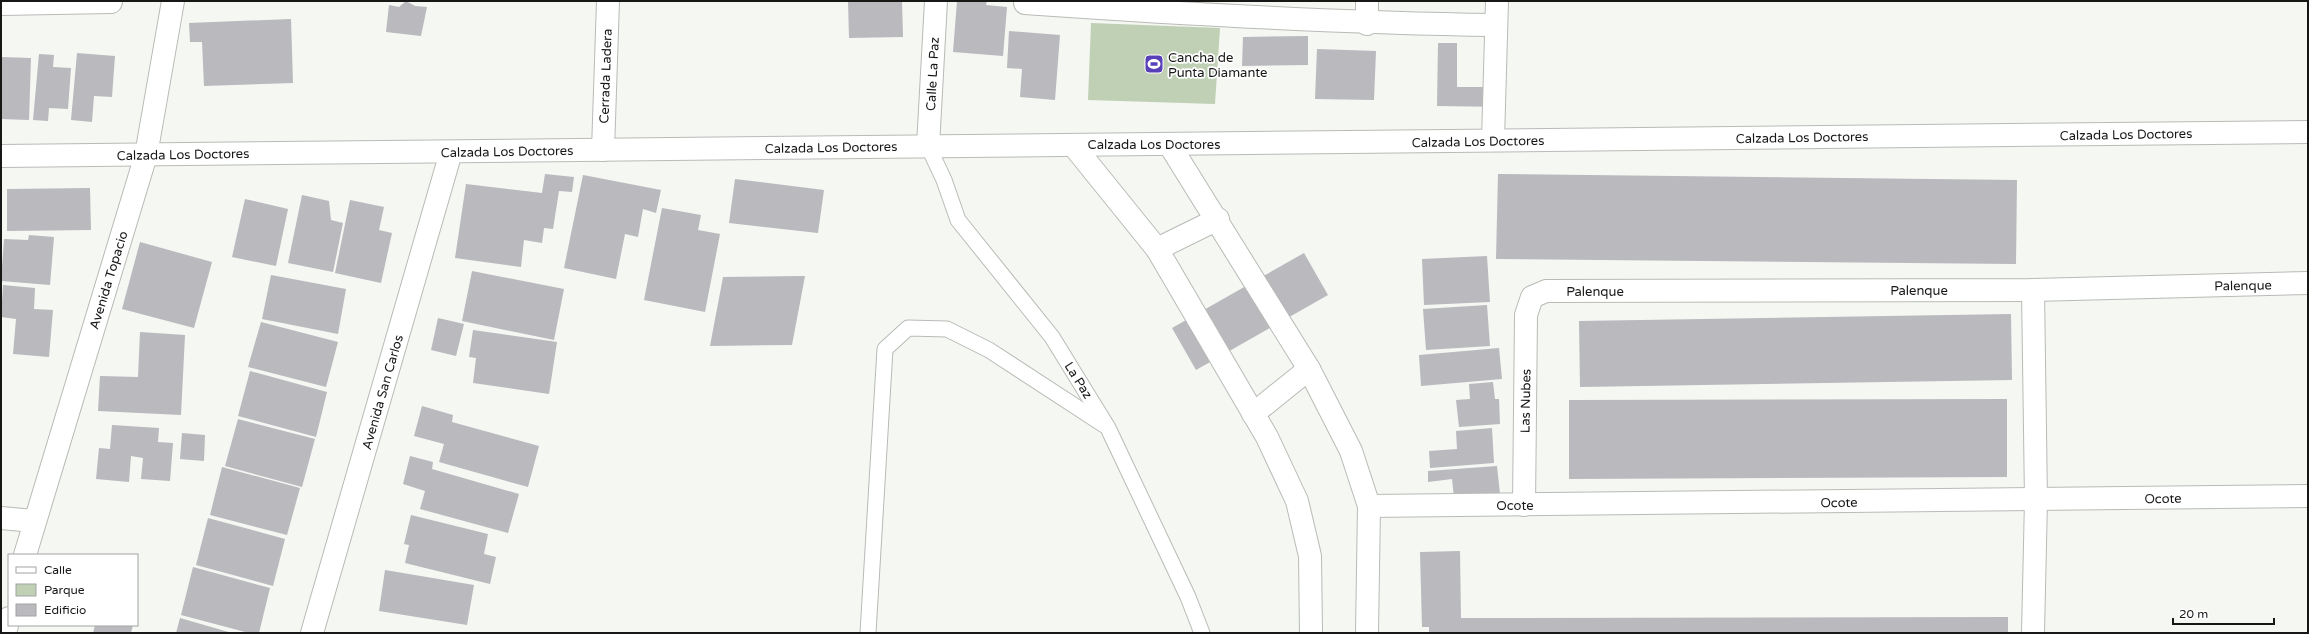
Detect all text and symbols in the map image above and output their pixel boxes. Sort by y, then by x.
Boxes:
street label: Cerrada Ladera [596,28,616,124]
street label: Calle La Paz [923,37,943,111]
place label: Cancha de Punta Diamante [1168,50,1267,81]
sports icon: Cancha de Punta Diamante [1143,53,1165,75]
street label: Calzada Los Doctores [2059,126,2193,144]
street label: Calzada Los Doctores [1735,129,1869,147]
street label: Calzada Los Doctores [1411,133,1545,151]
street label: Calzada Los Doctores [1088,137,1220,153]
street label: Calzada Los Doctores [764,139,898,157]
street label: Calzada Los Doctores [440,143,574,161]
street label: Calzada Los Doctores [116,146,250,164]
street label: Avenida Topacio [86,229,132,331]
street label: Palenque [2214,277,2272,295]
street label: Palenque [1890,283,1948,299]
street label: Palenque [1566,284,1624,300]
street label: Avenida San Carlos [359,333,407,452]
street label: La Paz [1061,359,1096,402]
street label: Las Nubes [1517,369,1535,433]
street label: Ocote [2144,491,2182,507]
street label: Ocote [1820,495,1858,511]
street label: Ocote [1496,498,1534,514]
legend [8,554,138,626]
text: Calle [44,563,72,577]
text: Parque [44,583,85,597]
scale bar [2173,600,2274,626]
text: Edificio [44,603,86,617]
text: 20 m [2179,607,2208,621]

